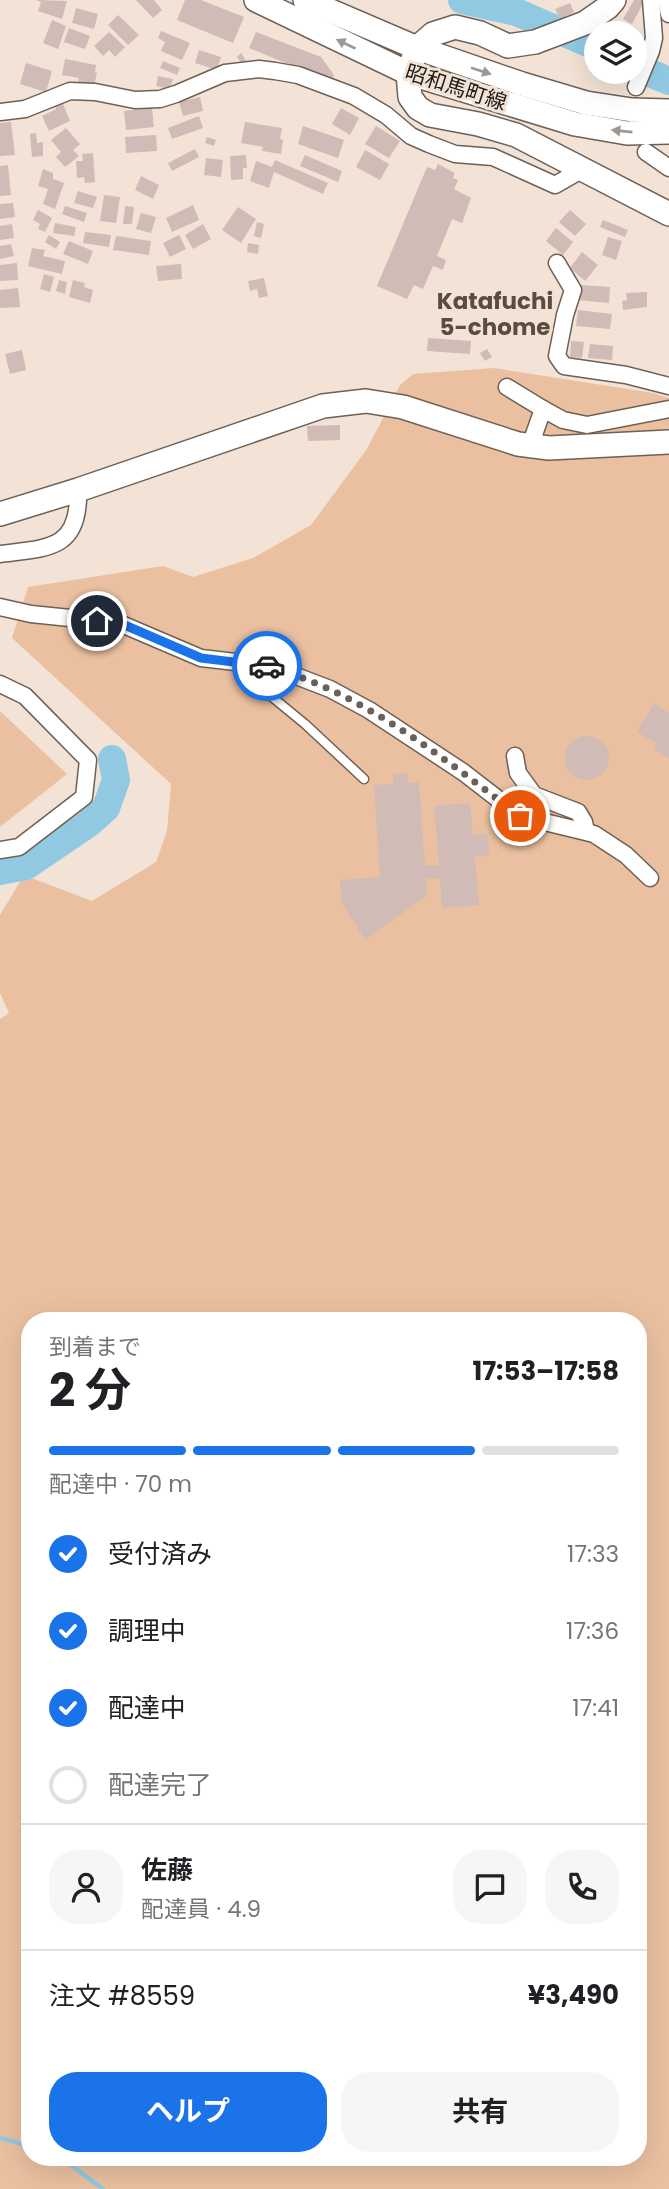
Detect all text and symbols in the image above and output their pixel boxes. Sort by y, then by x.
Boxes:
map controls [584,21,647,84]
button: layers [584,21,647,84]
one-way arrow [336,38,356,49]
street label: 昭和馬町線 [402,57,510,117]
one-way arrow [471,66,492,77]
one-way arrow [611,125,633,136]
district label: Katafuchi 5-chome [437,285,553,343]
pin [67,591,127,651]
icon: home [78,602,116,640]
courier [232,631,302,701]
icon: car [248,647,286,685]
pin [490,786,550,846]
icon: bag [501,797,539,835]
text: 到着まで [49,1331,141,1363]
text: 17:53–17:58 [472,1353,619,1389]
text: 2 分 [49,1358,131,1422]
text: 配達中 · 70 m [49,1468,192,1500]
icon: check [49,1535,87,1573]
text: 受付済み [108,1536,212,1572]
text: 17:33 [567,1538,619,1570]
icon: check [49,1612,87,1650]
text: 調理中 [108,1613,186,1649]
text: 17:36 [566,1615,619,1647]
icon: check [49,1689,87,1727]
text: 配達中 [108,1690,186,1726]
text: 17:41 [572,1692,619,1724]
text: 配達完了 [108,1767,212,1803]
button: person [49,1850,123,1924]
button: chat [453,1850,527,1924]
button: phone [545,1850,619,1924]
text: 佐藤 [141,1852,193,1888]
text: 配達員 · 4.9 [141,1893,261,1925]
text: ¥3,490 [528,1977,619,2013]
text: 注文 #8559 [49,1978,195,2014]
button: ヘルプ [49,2072,327,2152]
button: 共有 [341,2072,619,2152]

